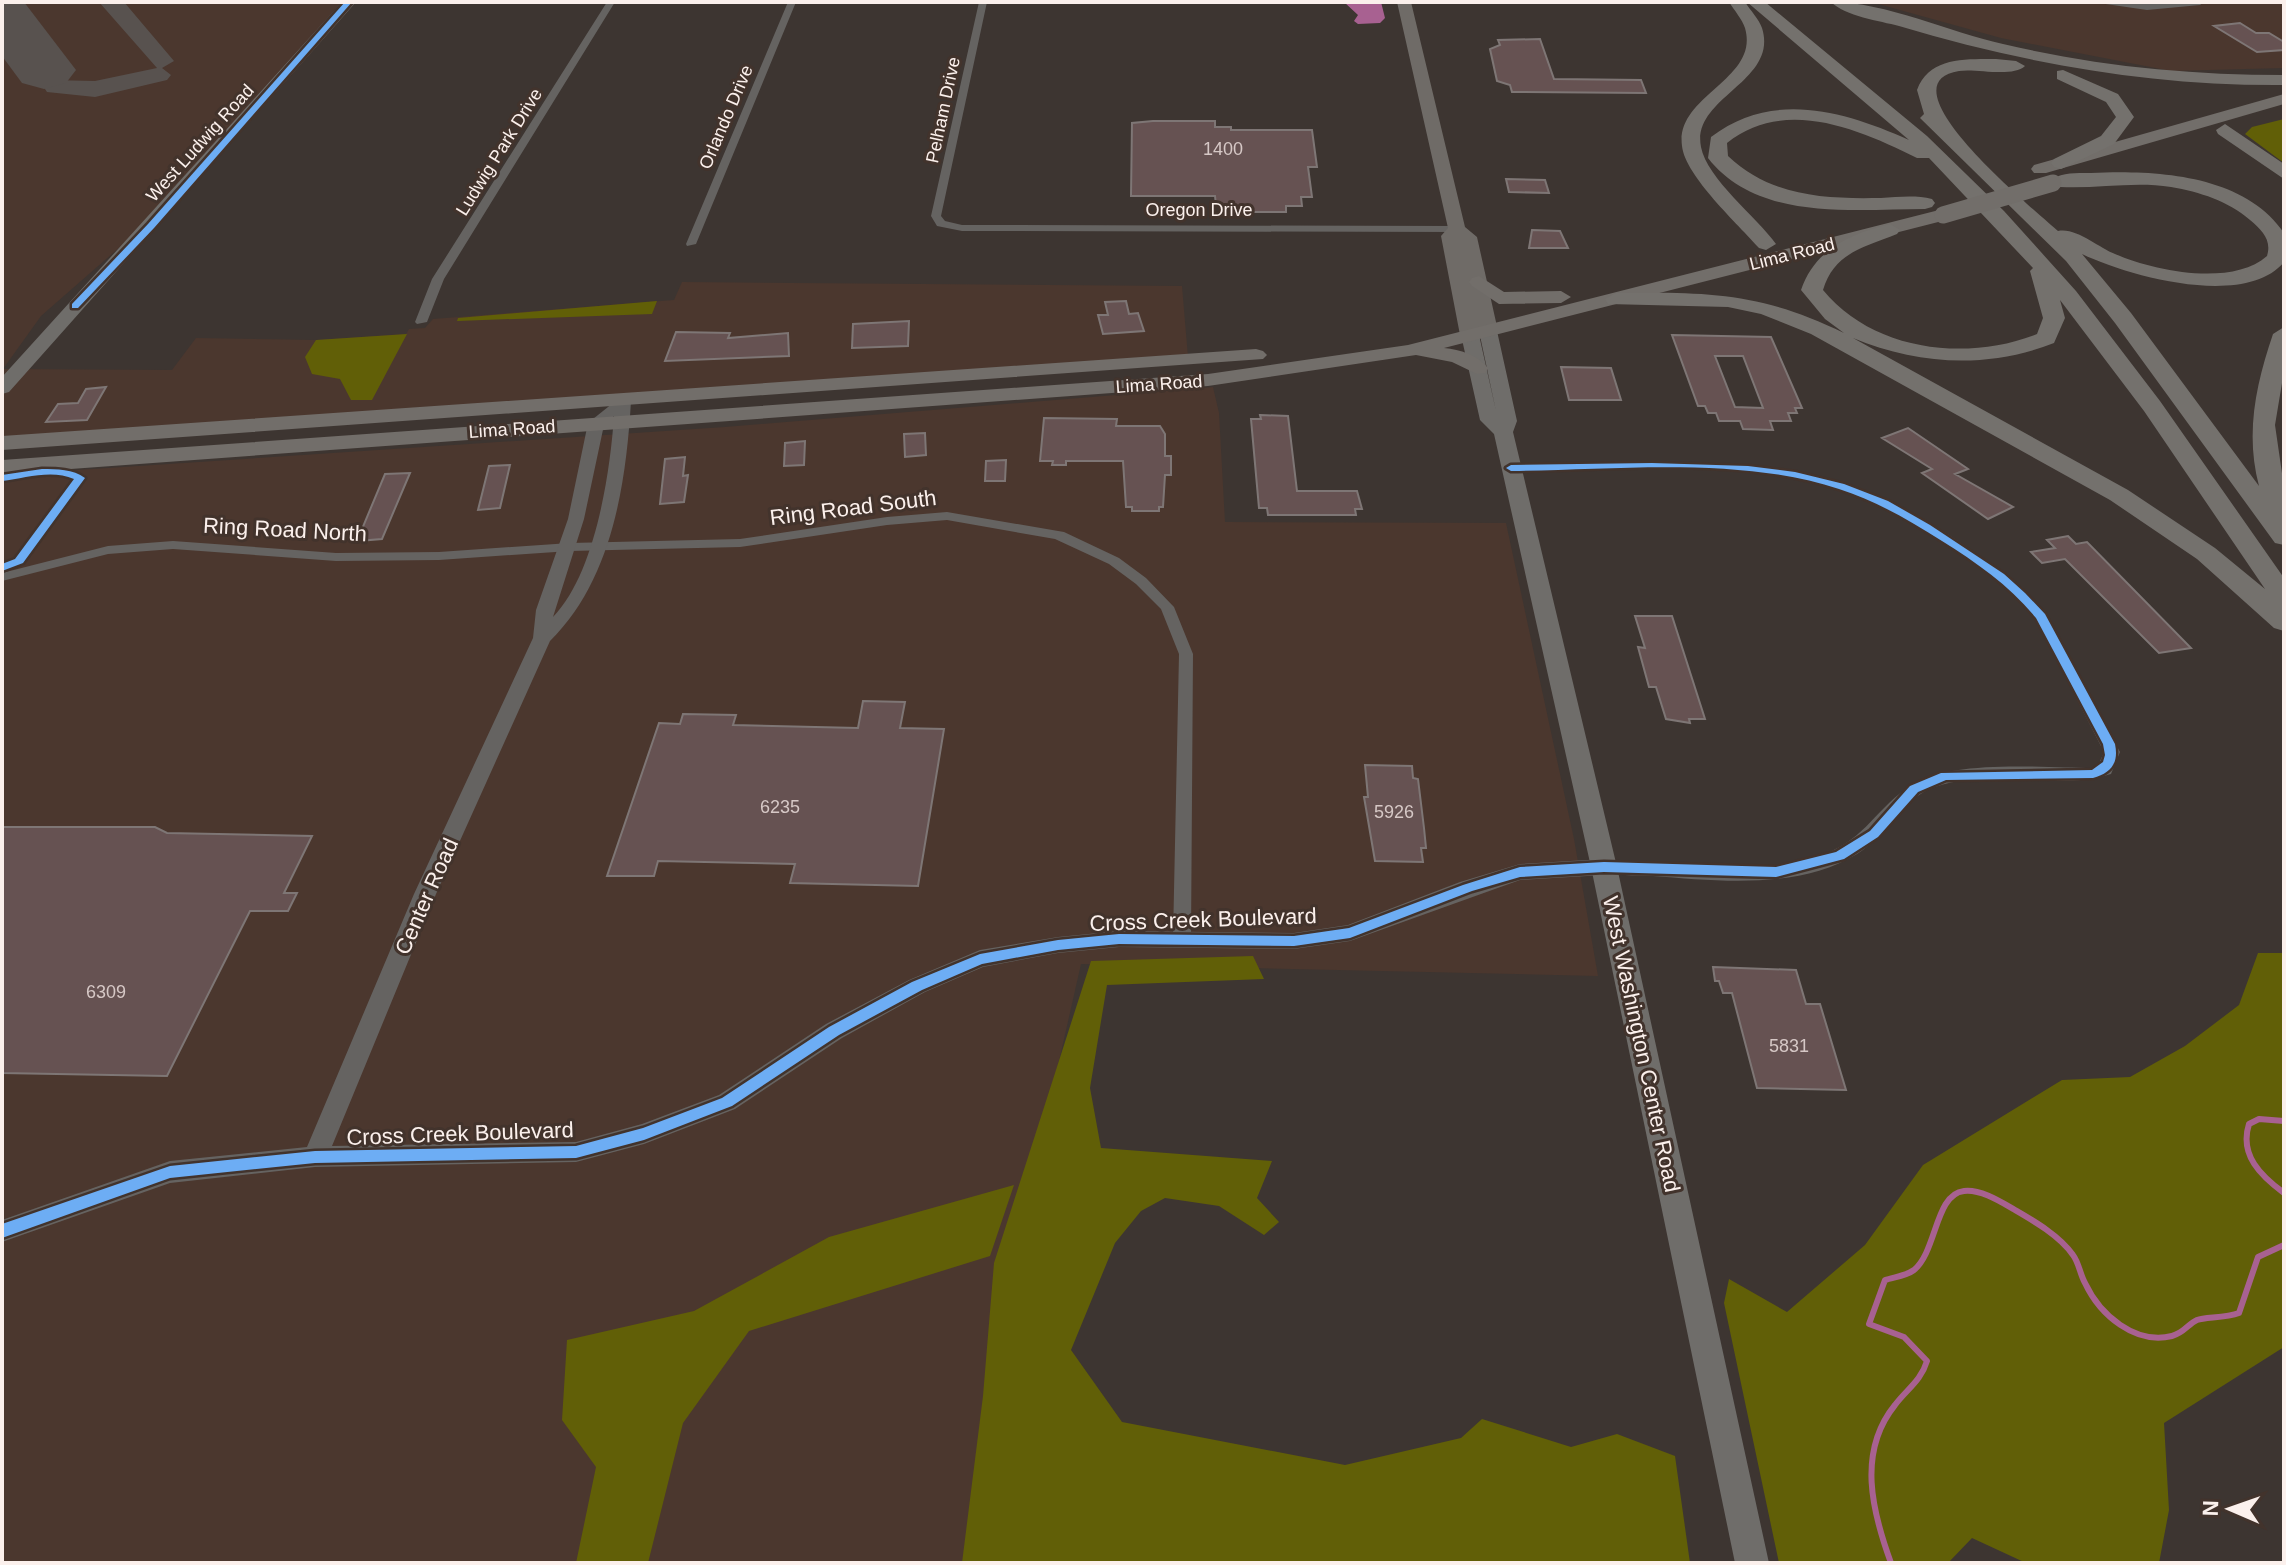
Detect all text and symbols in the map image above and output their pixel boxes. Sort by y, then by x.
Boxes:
street label: Pelham Drive [922,55,964,165]
street label: Orlando Drive [695,62,757,172]
street label: West Ludwig Road [142,80,258,206]
street label: Ludwig Park Drive [452,85,546,219]
house number: 1400 [1203,139,1243,159]
street label: Oregon Drive [1145,200,1253,220]
street label: Lima Road [1747,234,1837,274]
street label: Lima Road [1115,371,1203,397]
street label: Lima Road [468,416,556,442]
street label: Ring Road South [768,485,938,530]
street label: Ring Road North [202,513,367,546]
house number: 6235 [760,797,800,817]
house number: 5926 [1374,802,1414,822]
street label: Center Road [390,834,463,958]
street label: West Washington Center Road [1598,894,1685,1194]
street label: Cross Creek Boulevard [1089,903,1317,936]
house number: 6309 [86,982,126,1002]
house number: 5831 [1769,1036,1809,1056]
street label: Cross Creek Boulevard [346,1117,574,1150]
north arrow [2190,1469,2270,1549]
text: N [2198,1500,2223,1517]

